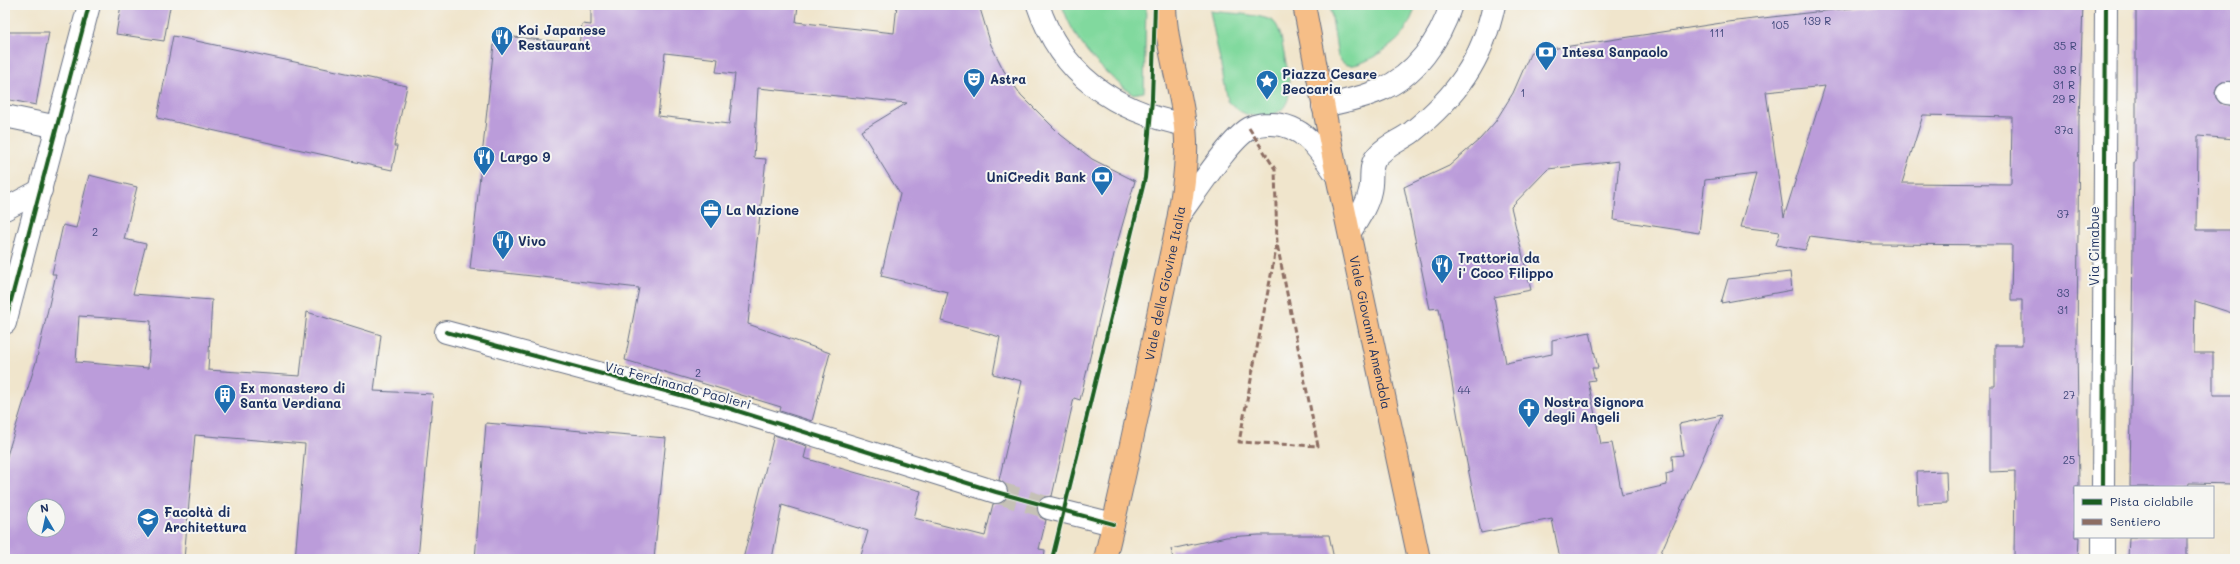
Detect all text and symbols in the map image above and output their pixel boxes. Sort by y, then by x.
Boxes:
house number: 139 R [1803,13,1831,28]
house number: 105 [1771,17,1789,32]
place label: Koi Japanese Restaurant [518,21,606,53]
restaurant icon: Koi Japanese Restaurant [489,24,515,57]
house number: 111 [1710,25,1724,40]
house number: 35 R [2053,38,2077,53]
bank icon: Intesa Sanpaolo [1533,39,1559,72]
place label: Intesa Sanpaolo [1562,43,1668,60]
house number: 33 R [2053,62,2077,77]
place label: Piazza Cesare Beccaria [1282,65,1377,97]
theatre icon: Astra [961,66,987,99]
place icon: Piazza Cesare Beccaria [1254,68,1280,101]
place label: Astra [990,70,1026,87]
house number: 31 R [2053,77,2075,92]
house number: 1 [1521,85,1525,100]
house number: 29 R [2052,91,2076,106]
house number: 37a [2054,122,2074,137]
restaurant icon: Largo 9 [471,144,497,177]
place label: Largo 9 [500,148,551,165]
bank icon: UniCredit Bank [1089,164,1115,197]
place label: UniCredit Bank [987,168,1086,185]
office icon: La Nazione [698,197,724,230]
place label: La Nazione [726,201,799,218]
street label: Viale della Giovine Italia [1140,205,1188,362]
house number: 37 [2057,206,2069,221]
street label: Via Cimabue [2085,206,2102,286]
house number: 2 [92,224,98,239]
restaurant icon: Vivo [490,228,516,261]
place label: Vivo [518,232,546,249]
place label: Trattoria da i' Coco Filippo [1458,249,1553,281]
restaurant icon: Trattoria da i' Coco Filippo [1429,252,1455,285]
street label: Viale Giovanni Amendola [1346,254,1396,411]
house number: 33 [2057,285,2070,300]
house number: 31 [2057,302,2069,317]
street label: Via Ferdinando Paolieri [603,357,753,412]
house number: 2 [695,365,701,380]
place label: Ex monastero di Santa Verdiana [240,379,346,411]
building icon: Ex monastero di Santa Verdiana [212,382,238,415]
house number: 44 [1458,382,1471,397]
house number: 27 [2063,387,2075,402]
place label: Nostra Signora degli Angeli [1544,393,1644,425]
church icon: Nostra Signora degli Angeli [1516,396,1542,429]
house number: 25 [2063,452,2075,467]
legend [2074,486,2214,538]
text: Pista ciclabile [2110,493,2193,509]
north arrow [26,498,66,538]
text: N [39,500,50,516]
place label: Facoltà di Architettura [164,503,247,535]
school or university icon: Facoltà di Architettura [135,506,161,539]
text: Sentiero [2110,513,2160,529]

